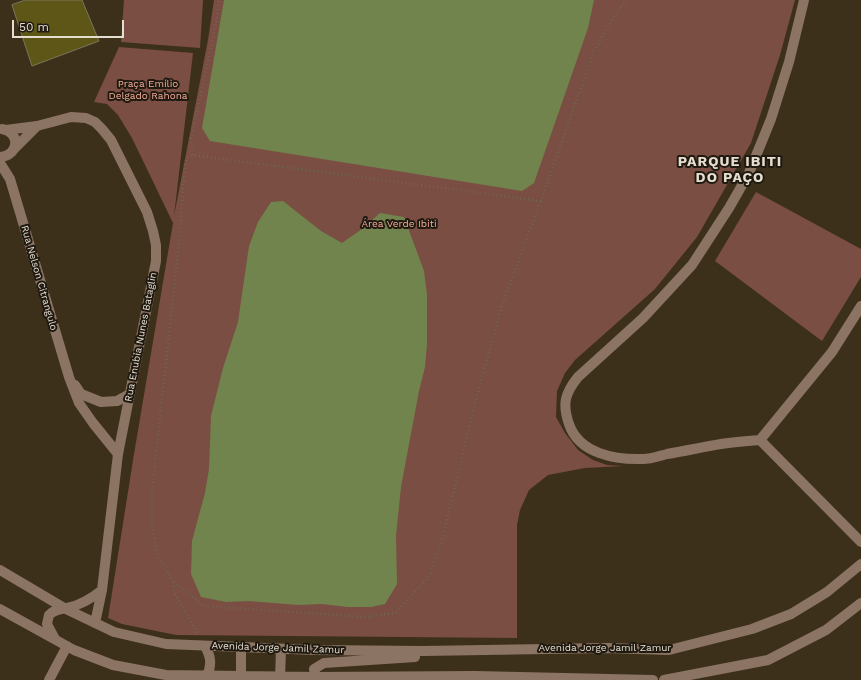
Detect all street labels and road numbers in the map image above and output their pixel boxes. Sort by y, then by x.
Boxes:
street label: Rua Nelson Citrangulo [18,224,60,332]
street label: Rua Enubia Nunes Bataglin [123,271,159,403]
street label: Avenida Jorge Jamil Zamur [211,640,345,656]
street label: Avenida Jorge Jamil Zamur [539,642,671,654]

